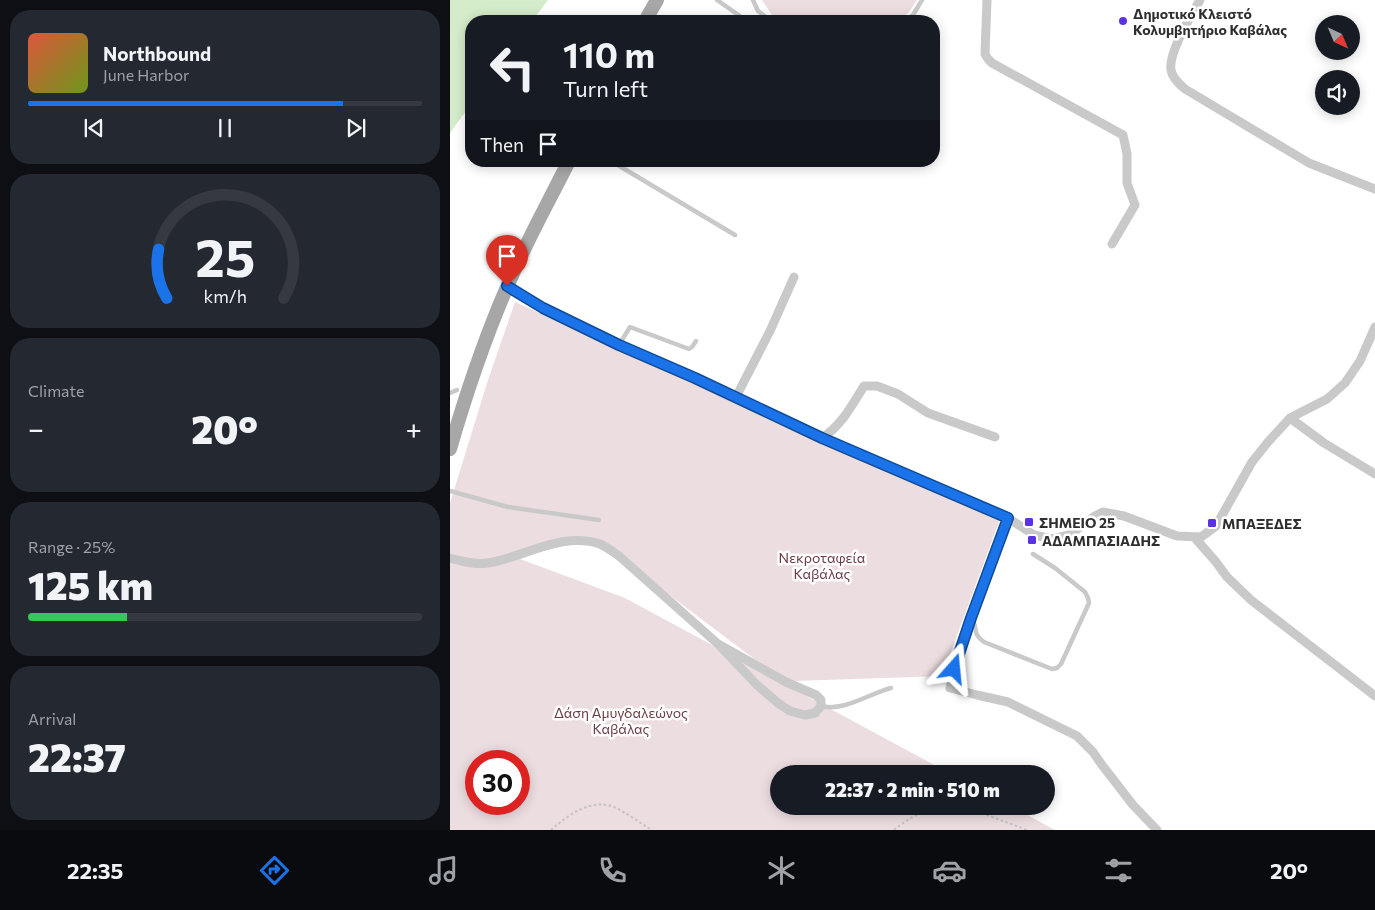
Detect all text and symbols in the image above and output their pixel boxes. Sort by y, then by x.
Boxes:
place label: Δημοτικό Κλειστό Κολυμβητήριο Καβάλας [1133,5,1287,38]
marker: Δημοτικό Κλειστό Κολυμβητήριο Καβάλας [1117,15,1129,27]
north arrow [1315,15,1360,60]
map controls [1315,15,1360,115]
text: 110 m [563,32,655,75]
icon: left [480,35,545,100]
text: Northbound [103,42,211,65]
text: June Harbor [103,65,189,84]
button: sound [1315,70,1360,115]
text: Turn left [563,75,648,102]
icon: previous [80,114,108,142]
icon: pause [211,114,239,142]
icon: next [342,114,370,142]
icon: arrive [534,130,562,158]
text: Then [480,133,524,156]
text: 25 [195,224,255,288]
pin [486,235,528,286]
icon: arrive [493,242,521,270]
text: km/h [203,285,247,307]
text: Climate [28,381,84,400]
text: 20° [191,405,258,452]
text: − [28,411,44,445]
text: + [406,411,422,445]
place label: ΣΗΜΕΙΟ 25 [1039,514,1115,531]
place label: ΜΠΑΞΕΔΕΣ [1222,515,1302,532]
marker: ΣΗΜΕΙΟ 25 [1023,516,1035,528]
marker: ΜΠΑΞΕΔΕΣ [1206,517,1218,529]
place label: ΑΔΑΜΠΑΣΙΑΔΗΣ [1042,532,1160,549]
marker: ΑΔΑΜΠΑΣΙΑΔΗΣ [1026,534,1038,546]
text: Range · 25% [28,537,115,556]
park label: Νεκροταφεία Καβάλας [779,549,865,582]
text: 125 km [28,561,153,608]
position arrow [927,642,979,694]
park label: Δάση Αμυγδαλεώνος Καβάλας [554,704,688,737]
text: Arrival [28,709,76,728]
text: 22:37 [28,733,126,780]
speed limit sign: 30 [465,750,530,815]
text: 22:37 · 2 min · 510 m [825,778,1000,801]
icon: directions [257,853,292,888]
icon: music [426,853,461,888]
icon: phone [595,853,630,888]
icon: climate [764,853,799,888]
icon: car [932,853,967,888]
icon: filters [1101,853,1136,888]
text: 22:35 [67,857,123,884]
text: 20° [1270,857,1308,884]

